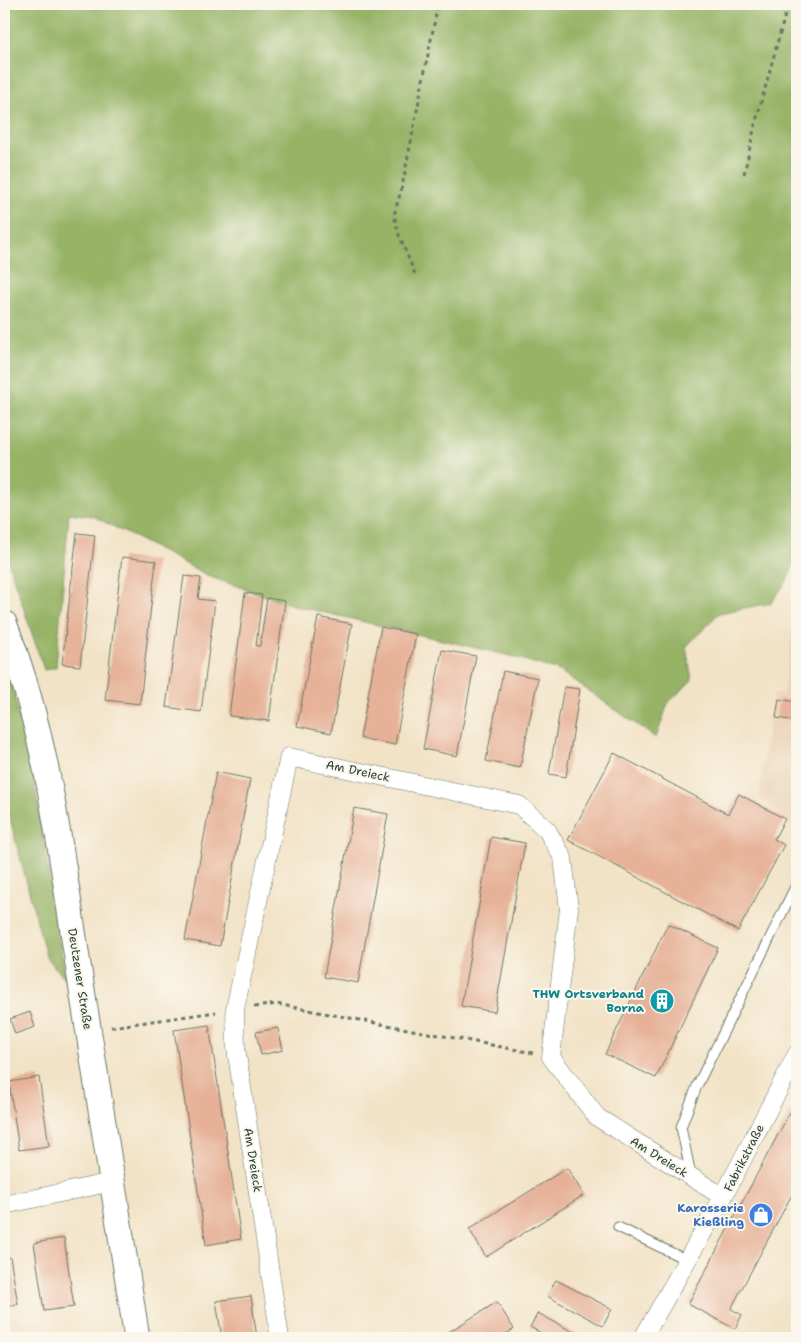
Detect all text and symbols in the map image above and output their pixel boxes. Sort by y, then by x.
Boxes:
street label: Am Dreieck [324,756,392,786]
street label: Deutzener Straße [64,927,96,1031]
place label: THW Ortsverband Borna [533,986,645,1016]
building icon: THW Ortsverband Borna [649,988,675,1014]
street label: Fabrikstraße [720,1121,768,1194]
street label: Am Dreieck [240,1127,266,1194]
street label: Am Dreieck [627,1133,691,1181]
place label: Karosserie Kießling [677,1200,744,1230]
shop icon: Karosserie Kießling [748,1202,774,1228]

